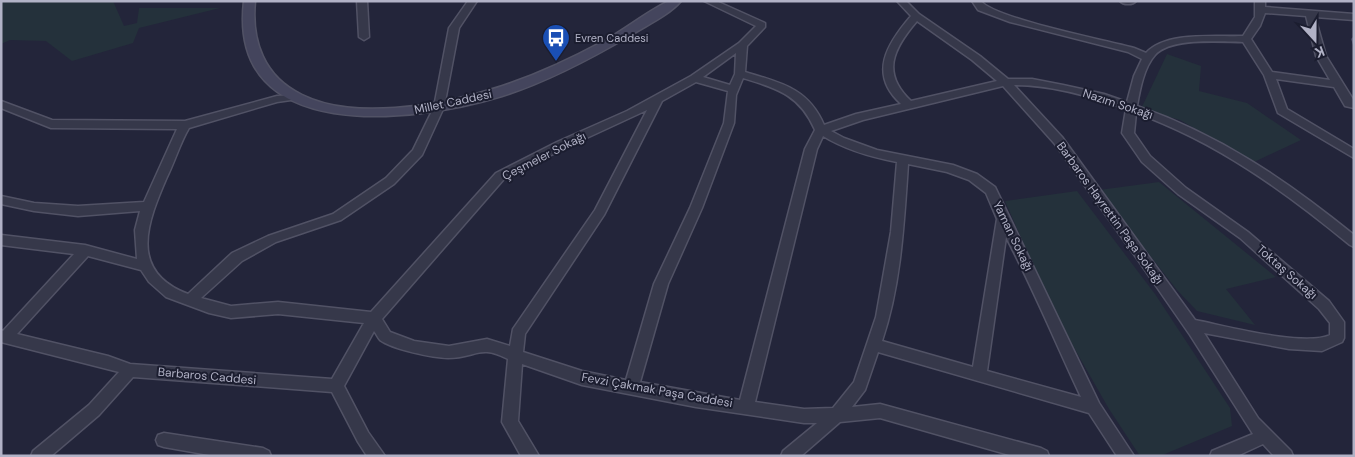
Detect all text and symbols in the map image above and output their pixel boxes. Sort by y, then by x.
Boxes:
north arrow [1290,15,1340,65]
bus stop icon: Evren Caddesi [541,23,571,62]
place label: Evren Caddesi [575,31,648,45]
text: K [1312,42,1327,62]
street label: Nazım Sokağı [1081,85,1155,123]
street label: Millet Caddesi [413,86,493,118]
street label: Çeşmeler Sokağı [499,128,589,184]
street label: Barbaros Hayrettin Paşa Sokağı [1053,139,1167,287]
street label: Yaman Sokağı [989,198,1037,274]
street label: Toktaş Sokağı [1253,241,1321,303]
street label: Barbaros Caddesi [157,364,257,388]
street label: Fevzi Çakmak Paşa Caddesi [580,369,734,411]

